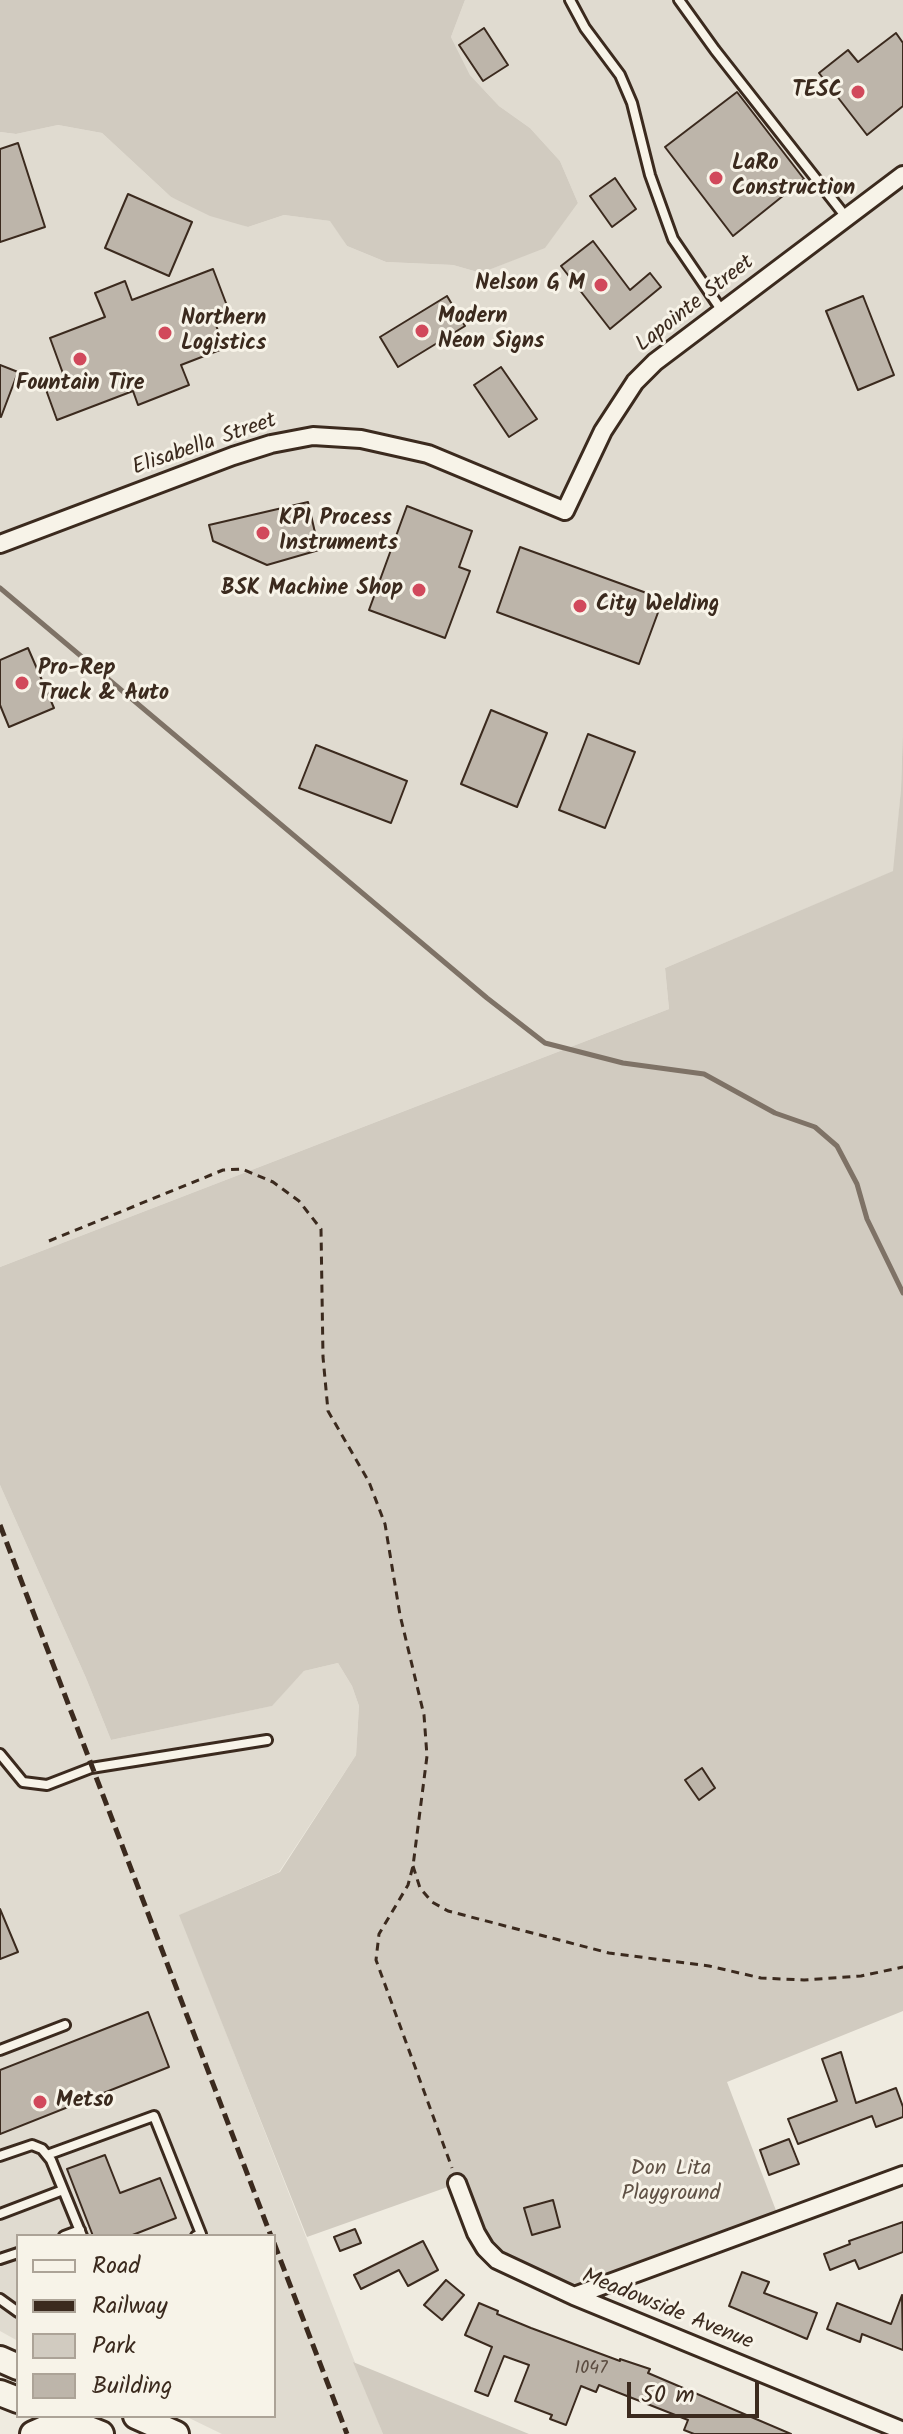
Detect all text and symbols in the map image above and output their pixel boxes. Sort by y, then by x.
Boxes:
place label: TESC [792,79,842,105]
marker: TESC [849,83,867,101]
place label: LaRo Construction [732,152,855,204]
marker: LaRo Construction [707,169,725,187]
street label: Lapointe Street [632,251,760,359]
place label: Nelson G M [475,272,585,298]
marker: Nelson G M [592,276,610,294]
place label: Modern Neon Signs [438,305,544,356]
place label: Northern Logistics [181,307,266,358]
marker: Modern Neon Signs [413,322,431,340]
marker: Northern Logistics [156,324,174,342]
marker: Fountain Tire [71,350,89,368]
place label: Fountain Tire [16,372,144,398]
street label: Elisabella Street [130,409,280,483]
place label: KPI Process Instruments [279,507,398,558]
marker: KPI Process Instruments [254,524,272,542]
place label: BSK Machine Shop [221,577,403,603]
marker: BSK Machine Shop [410,581,428,599]
place label: City Welding [596,593,719,619]
marker: City Welding [571,597,589,615]
place label: Pro-Rep Truck & Auto [38,657,169,708]
marker: Pro-Rep Truck & Auto [13,674,31,692]
place label: Metso [56,2089,114,2115]
marker: Metso [31,2093,49,2111]
park label: Don Lita Playground [622,2157,720,2208]
legend [16,2234,276,2418]
text: Road [92,2247,140,2286]
street label: Meadowside Avenue [577,2265,757,2357]
text: Railway [92,2287,168,2326]
text: Park [92,2327,136,2366]
house number: 1047 [575,2359,607,2381]
scale bar [631,2366,763,2416]
text: Building [92,2367,172,2406]
text: 50 m [641,2376,695,2415]

